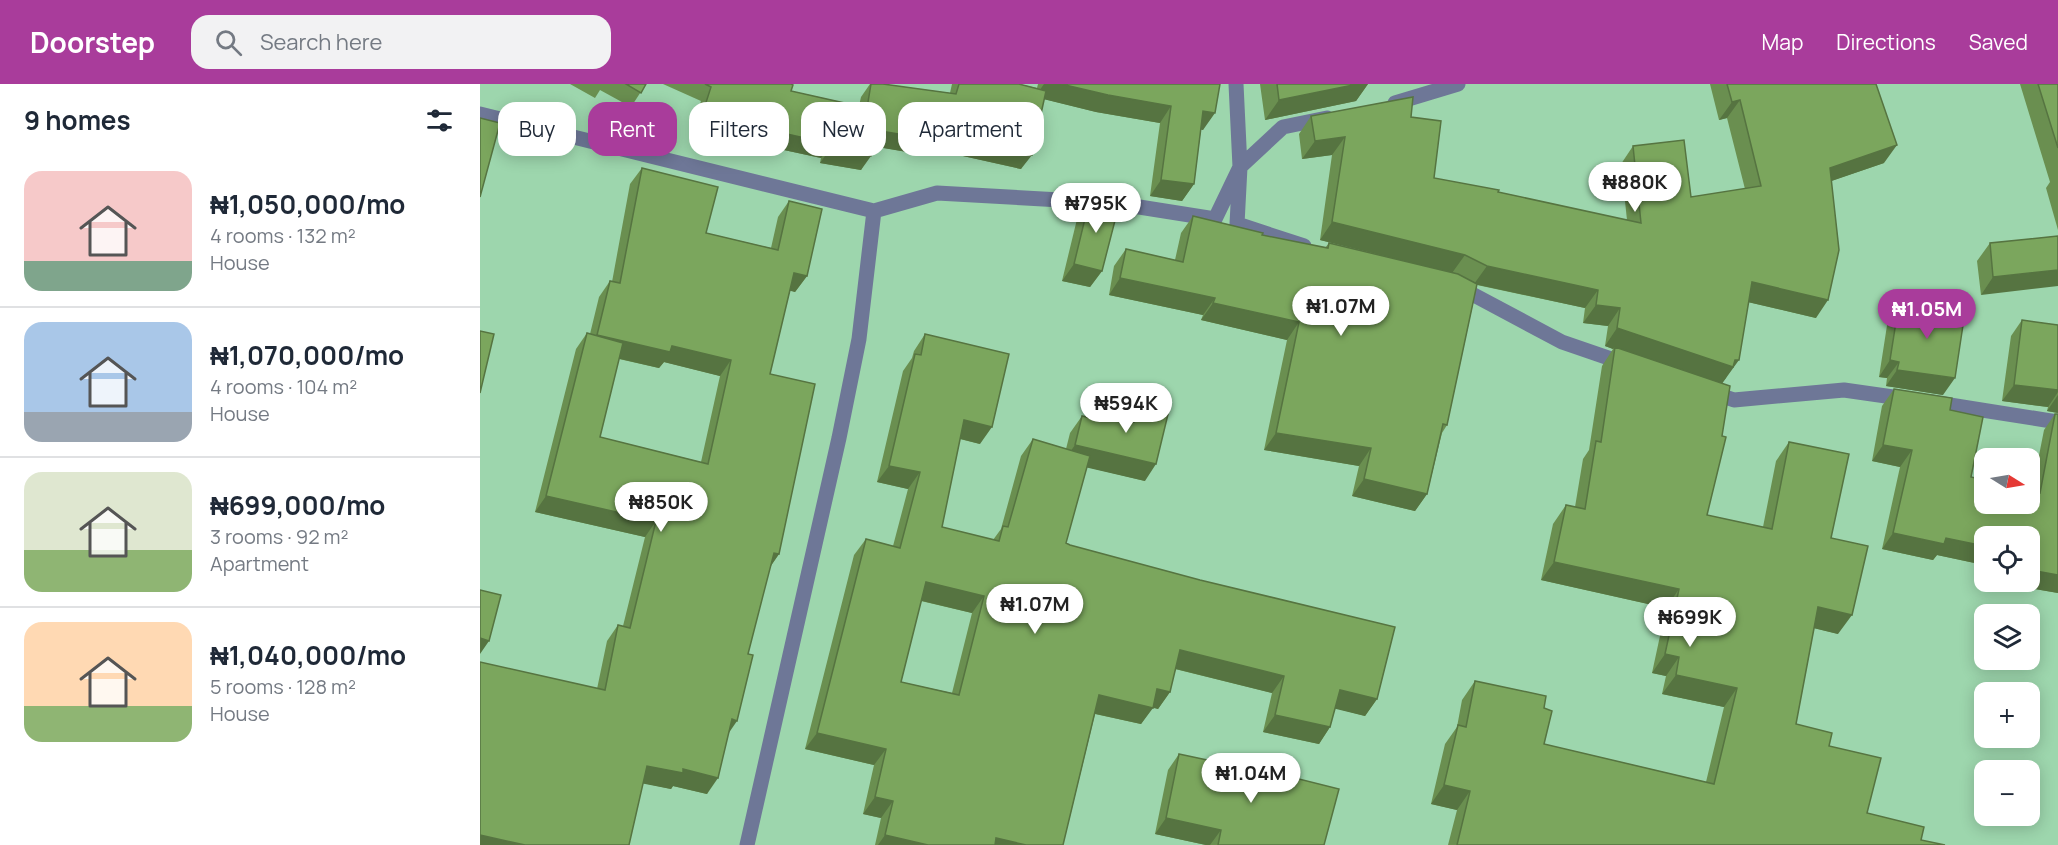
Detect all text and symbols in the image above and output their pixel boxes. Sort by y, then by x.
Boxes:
search box [191,15,611,69]
text: Doorstep [30,23,155,61]
icon: search [212,26,245,59]
text: Search here [260,27,382,57]
text: Map [1762,28,1803,56]
text: Directions [1836,28,1936,56]
text: Saved [1969,28,2028,56]
text: 9 homes [24,102,131,138]
chip: Buy [498,102,576,156]
chip: Rent [588,102,677,156]
chip: Filters [689,102,789,156]
chip: New [801,102,886,156]
chip: Apartment [898,102,1044,156]
icon: filters [423,104,456,137]
pin: ₦880K [1593,162,1677,213]
text: ₦880K [1602,168,1668,195]
pin: ₦795K [1054,183,1138,234]
text: ₦1,050,000/mo [210,186,405,222]
text: ₦795K [1065,189,1127,216]
icon: home [72,195,144,267]
text: 4 rooms · 132 m² [210,222,356,249]
text: House [210,249,270,276]
pin: ₦1.07M [1292,286,1390,337]
pin: ₦1.05M [1878,289,1976,340]
text: ₦1.07M [1306,292,1376,319]
text: ₦1.05M [1892,295,1962,322]
text: ₦1,070,000/mo [210,337,404,373]
icon: home [72,346,144,418]
text: 4 rooms · 104 m² [210,373,357,400]
pin: ₦594K [1084,383,1168,434]
text: ₦594K [1094,389,1158,416]
text: House [210,400,270,427]
north arrow [1974,448,2040,514]
map controls [1974,448,2040,826]
pin: ₦850K [619,482,703,533]
text: ₦699,000/mo [210,487,385,523]
text: ₦850K [629,488,693,515]
icon: home [72,496,144,568]
text: 3 rooms · 92 m² [210,523,349,550]
button: locate [1974,526,2040,592]
text: Apartment [210,550,309,577]
pin: ₦1.07M [986,584,1084,635]
text: ₦1.07M [1000,590,1070,617]
pin: ₦699K [1648,597,1732,648]
text: ₦699K [1658,603,1722,630]
button: layers [1974,604,2040,670]
text: ₦1,040,000/mo [210,637,406,673]
icon: home [72,646,144,718]
text: 5 rooms · 128 m² [210,673,356,700]
button: + [1974,682,2040,748]
text: House [210,700,270,727]
pin: ₦1.04M [1202,753,1300,804]
text: ₦1.04M [1216,759,1286,786]
button: − [1974,760,2040,826]

